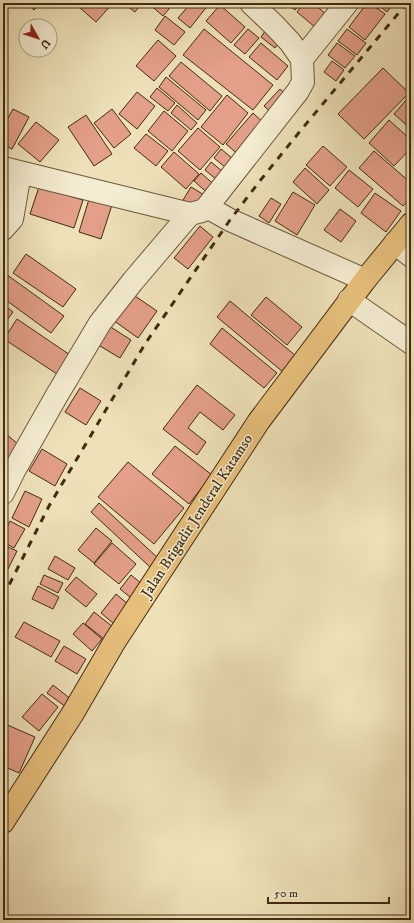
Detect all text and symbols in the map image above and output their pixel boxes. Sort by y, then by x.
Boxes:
north arrow [18,18,58,58]
text: U [37,36,53,52]
street label: Jalan Brigadir Jenderal Katamso [136,431,257,603]
scale bar [268,879,389,905]
text: 50 m [274,886,298,901]

